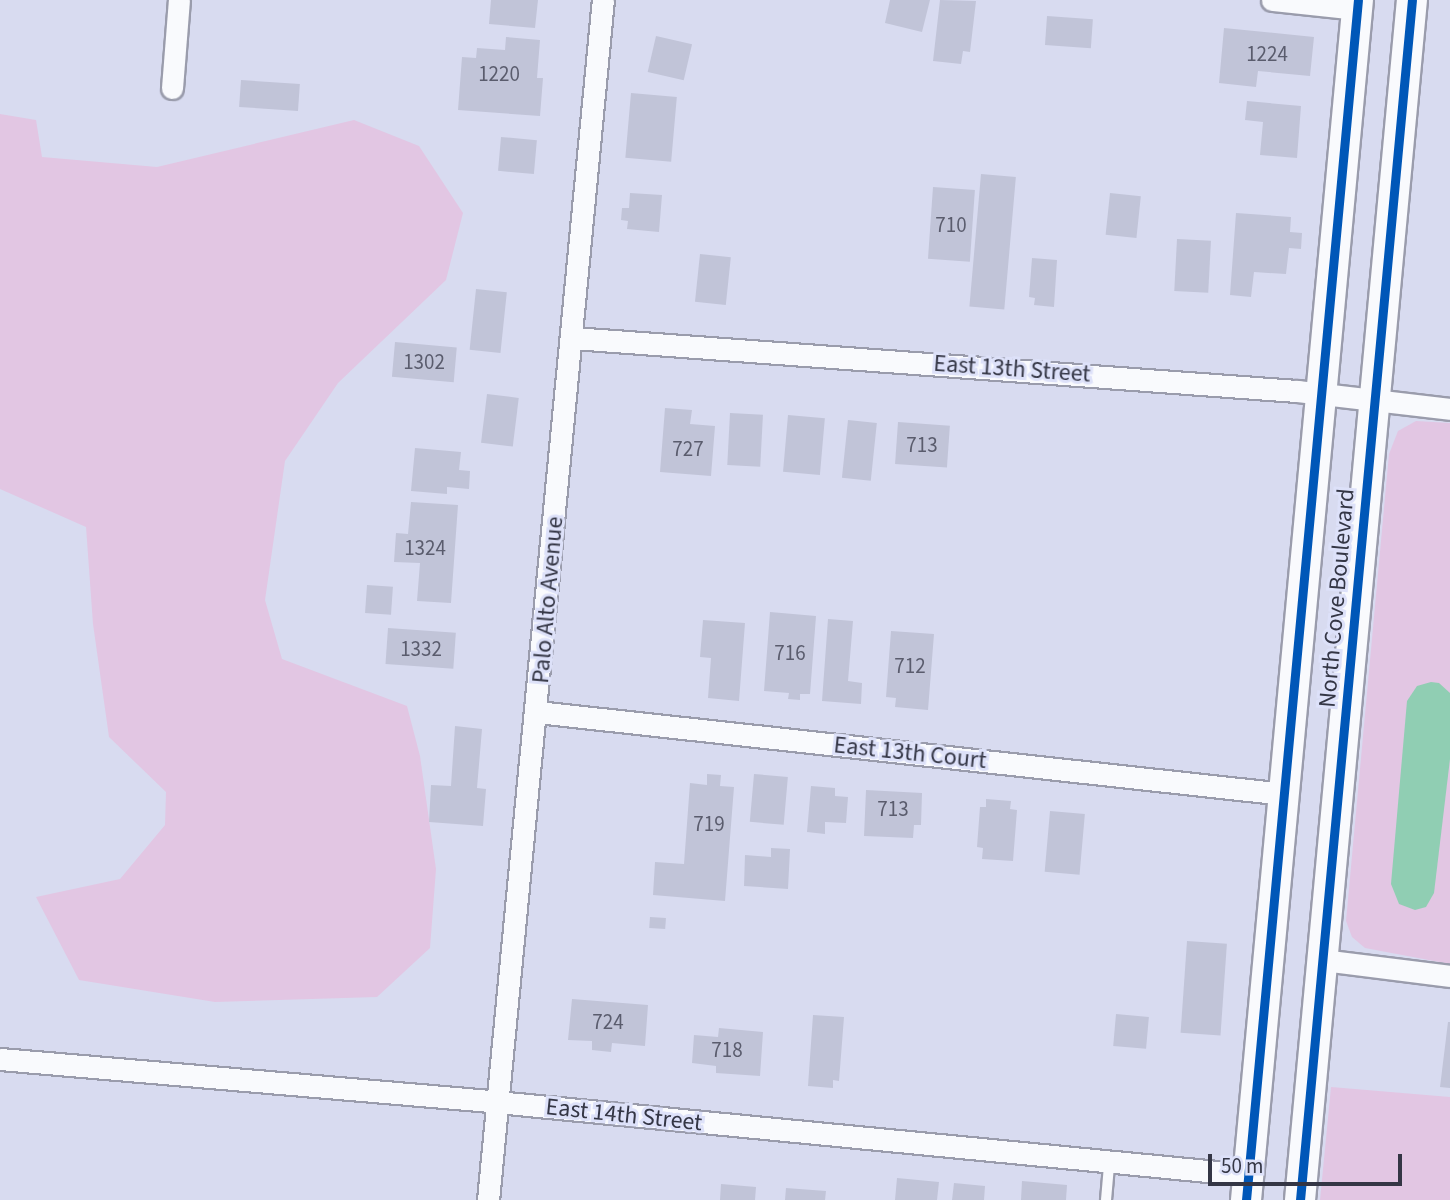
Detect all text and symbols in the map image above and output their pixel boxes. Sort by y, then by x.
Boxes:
house number: 1224 [1246,41,1288,67]
house number: 1220 [478,61,520,87]
house number: 710 [935,212,967,238]
house number: 1302 [403,349,445,375]
street label: East 13th Street [933,349,1091,389]
house number: 713 [906,432,938,458]
house number: 727 [672,436,704,462]
street label: North Cove Boulevard [1313,487,1361,709]
street label: Palo Alto Avenue [526,515,570,685]
house number: 1324 [404,535,446,561]
house number: 1332 [400,636,442,662]
house number: 716 [774,640,806,666]
house number: 712 [894,653,926,679]
street label: East 13th Court [832,731,988,775]
house number: 713 [877,796,909,822]
house number: 719 [693,811,725,837]
house number: 724 [592,1009,624,1035]
house number: 718 [711,1037,743,1063]
street label: East 14th Street [544,1092,704,1138]
scale bar [1212,1140,1406,1184]
text: 50 m [1221,1151,1263,1181]

